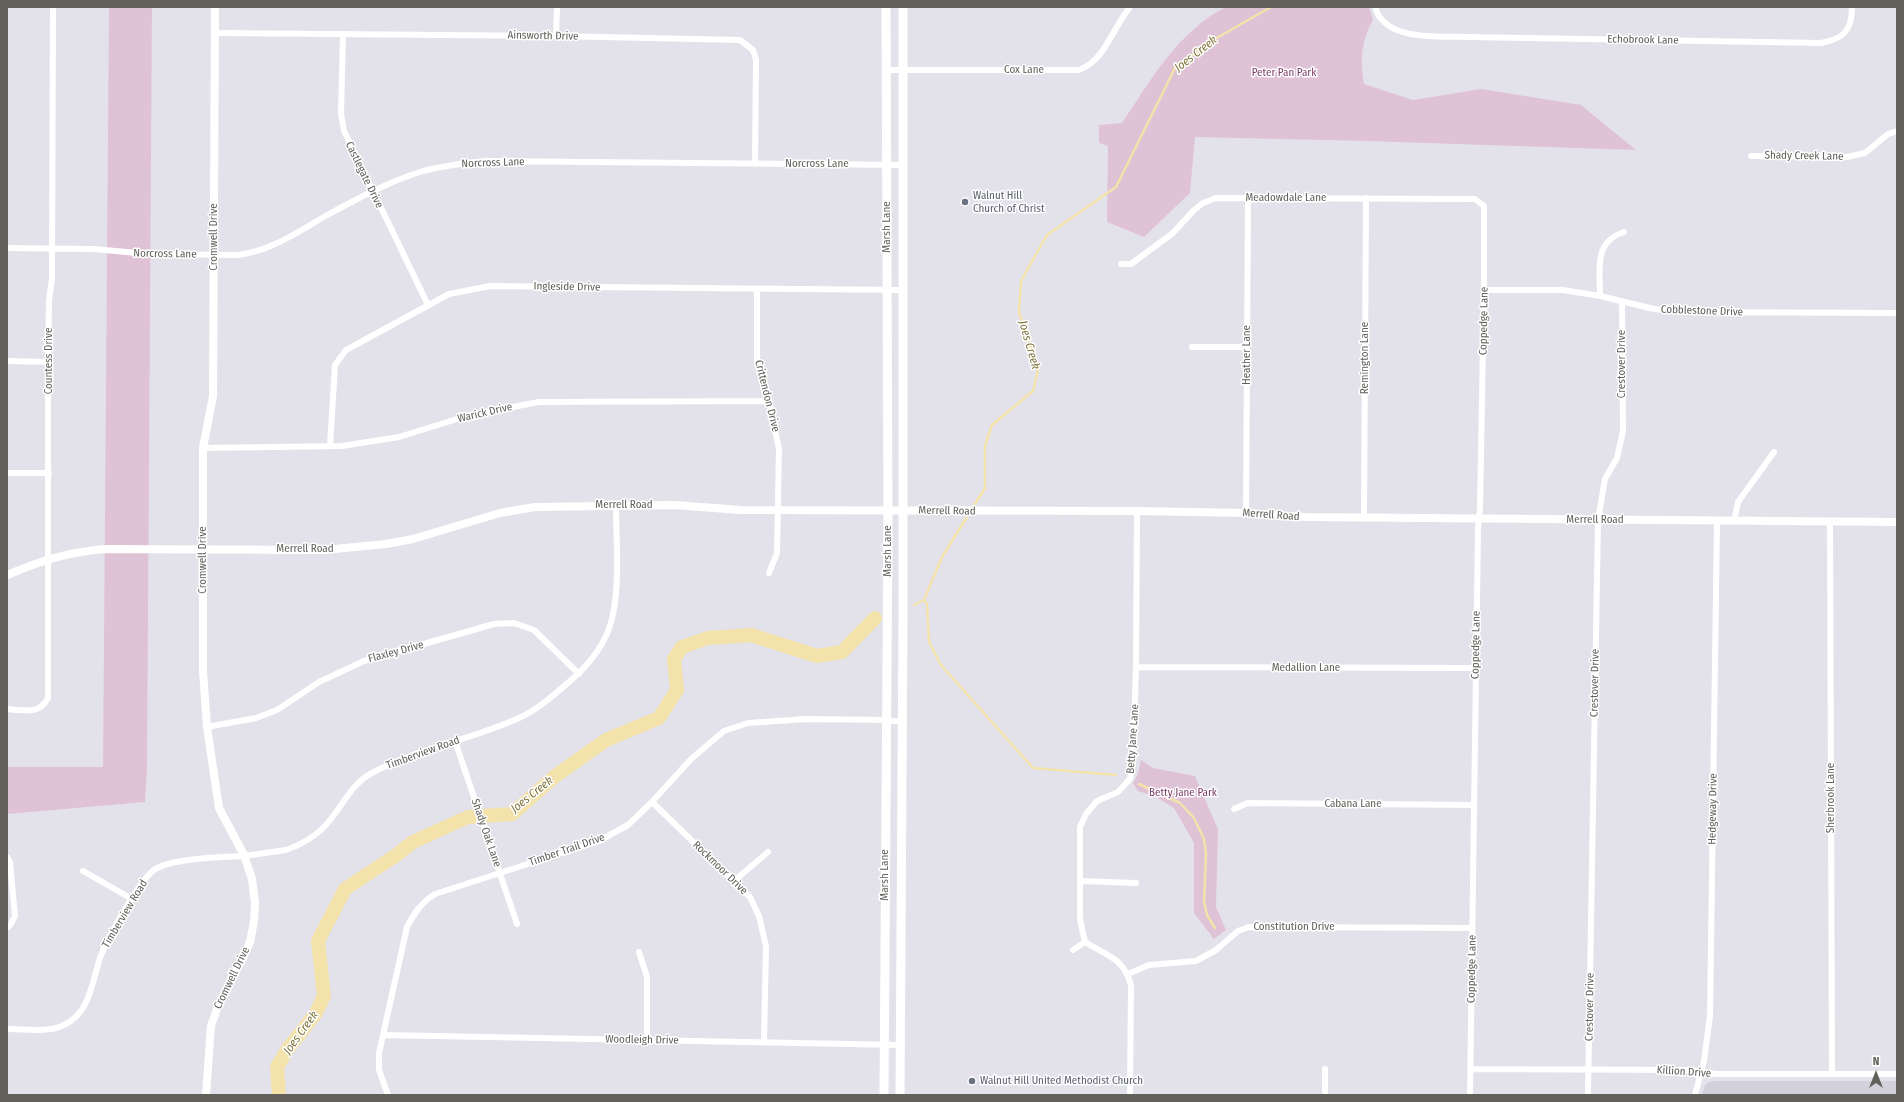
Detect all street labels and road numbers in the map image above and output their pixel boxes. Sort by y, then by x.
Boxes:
street label: Ainsworth Drive [507,29,579,43]
street label: Echobrook Lane [1607,33,1679,47]
street label: Cox Lane [1004,63,1044,77]
street label: Castlegate Drive [342,140,386,210]
street label: Shady Creek Lane [1764,149,1844,163]
street label: Norcross Lane [461,155,525,171]
street label: Norcross Lane [785,157,849,171]
street label: Meadowdale Lane [1246,191,1326,205]
street label: Marsh Lane [880,201,894,253]
street label: Cromwell Drive [207,203,221,271]
street label: Norcross Lane [133,247,197,261]
street label: Ingleside Drive [533,280,601,294]
street label: Coppedge Lane [1477,287,1491,355]
street label: Cobblestone Drive [1661,303,1743,319]
street label: Remington Lane [1358,322,1372,394]
street label: Heather Lane [1240,325,1254,385]
street label: Countess Drive [42,328,56,394]
street label: Crestover Drive [1615,330,1629,398]
street label: Crittendon Drive [752,359,782,433]
street label: Warick Drive [456,400,514,426]
street label: Merrell Road [595,498,653,512]
street label: Merrell Road [918,504,976,518]
street label: Merrell Road [1242,506,1300,524]
street label: Merrell Road [1566,513,1624,527]
street label: Marsh Lane [881,525,895,577]
street label: Cromwell Drive [196,526,210,594]
street label: Merrell Road [276,542,334,556]
street label: Coppedge Lane [1469,611,1483,679]
street label: Flaxley Drive [367,638,425,666]
street label: Crestover Drive [1588,649,1602,717]
street label: Medallion Lane [1272,661,1340,675]
street label: Betty Jane Lane [1124,704,1142,774]
street label: Timberview Road [384,734,462,772]
street label: Sherbrook Lane [1824,763,1838,833]
street label: Hedgeway Drive [1706,773,1720,845]
street label: Shady Oak Lane [468,797,504,869]
street label: Cabana Lane [1324,797,1382,811]
street label: Timber Trail Drive [527,831,607,869]
street label: Rockmoor Drive [690,839,750,897]
street label: Marsh Lane [878,849,892,901]
street label: Timberview Road [99,878,151,950]
street label: Constitution Drive [1253,920,1335,934]
street label: Coppedge Lane [1465,935,1479,1003]
street label: Cromwell Drive [211,945,253,1011]
street label: Crestover Drive [1583,973,1597,1041]
street label: Woodleigh Drive [605,1033,679,1047]
street label: Killion Drive [1656,1064,1712,1080]

